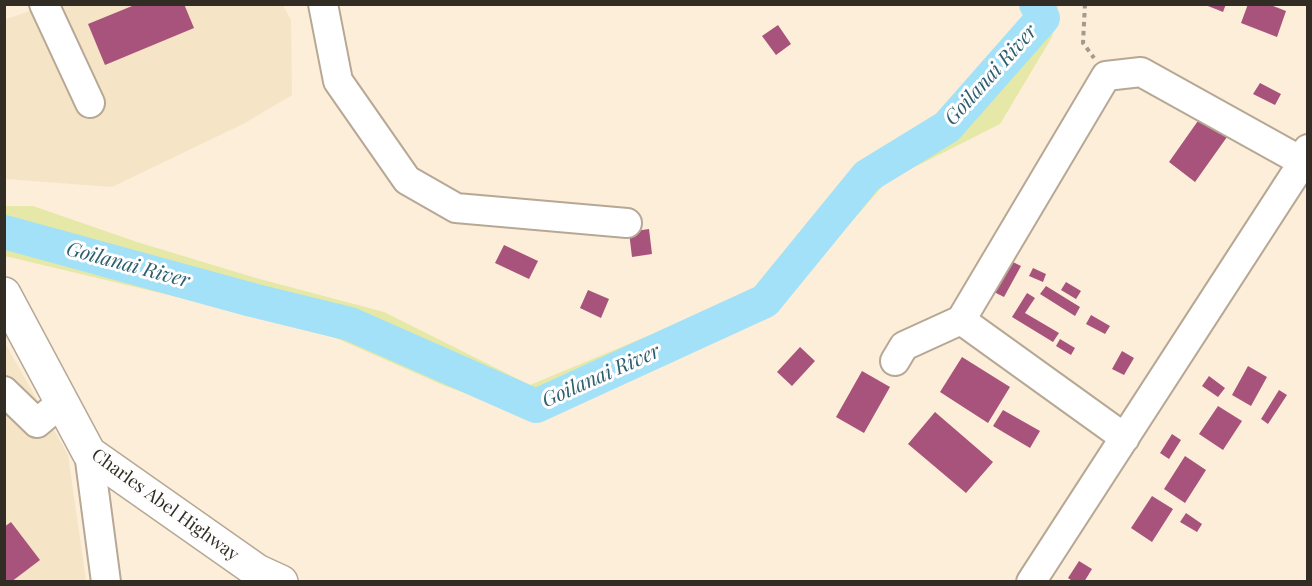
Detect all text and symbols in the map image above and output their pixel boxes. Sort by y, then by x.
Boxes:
water label: Goilanai River [940,20,1042,130]
water label: Goilanai River [64,237,192,293]
water label: Goilanai River [538,339,664,413]
street label: Charles Abel Highway [87,444,243,566]

